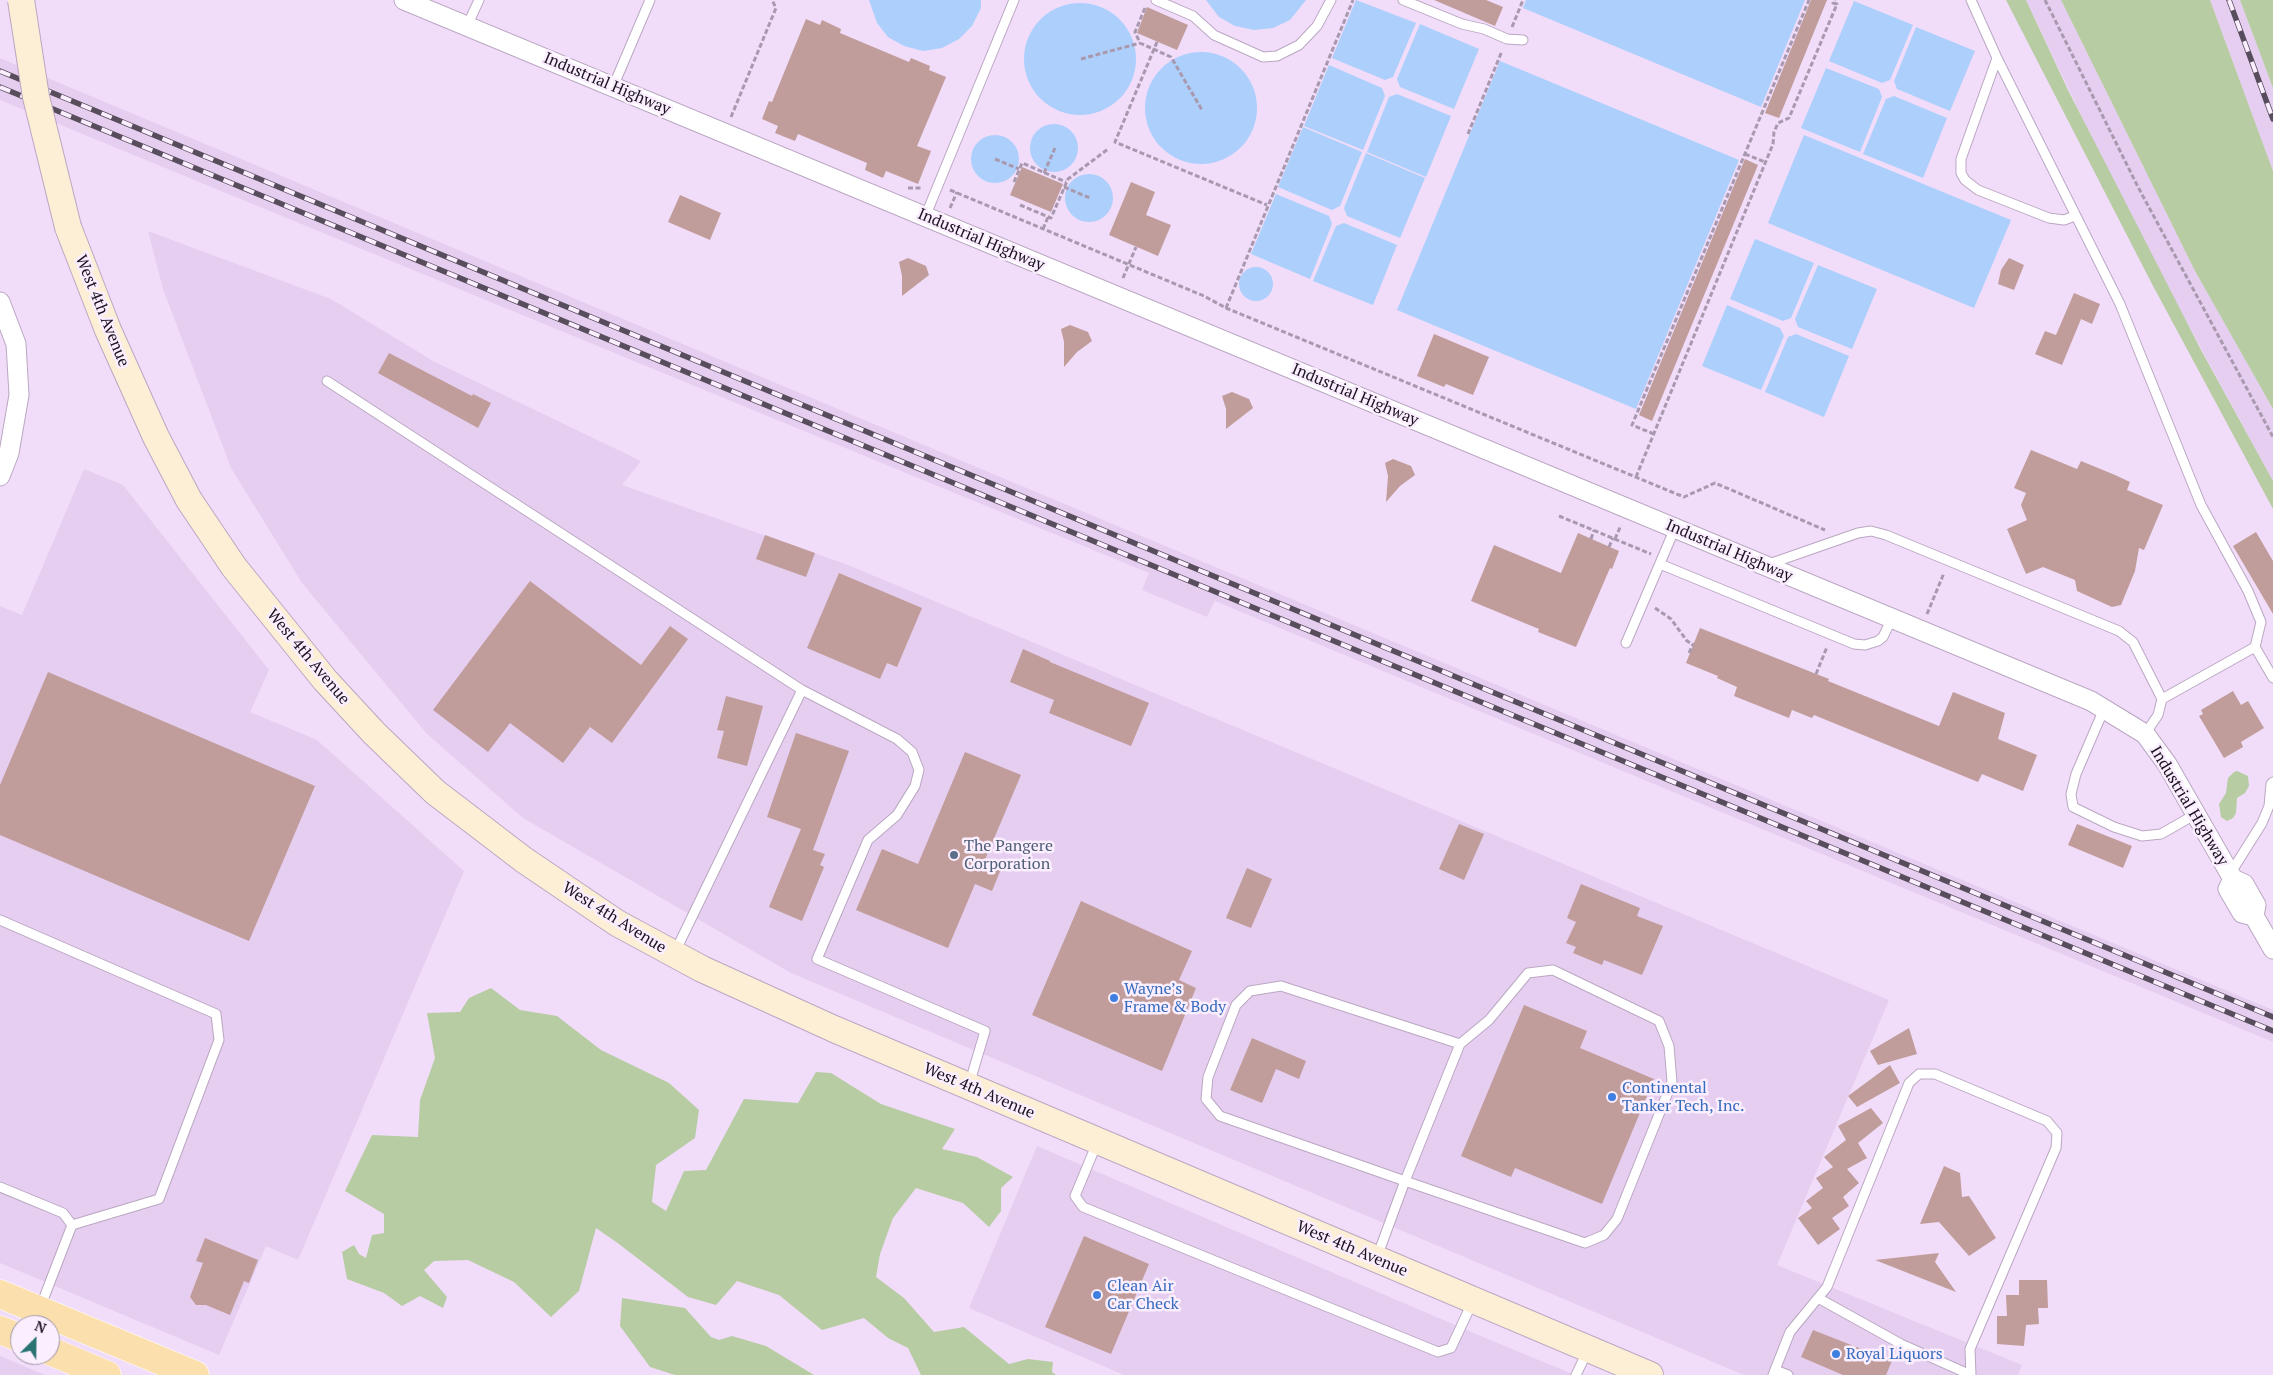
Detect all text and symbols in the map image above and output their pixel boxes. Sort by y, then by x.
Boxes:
street label: Industrial Highway [541,49,673,119]
street label: Industrial Highway [915,205,1047,275]
street label: West 4th Avenue [71,252,133,370]
street label: Industrial Highway [1289,360,1421,430]
street label: Industrial Highway [1663,516,1795,586]
street label: West 4th Avenue [262,605,354,709]
street label: Industrial Highway [2146,743,2232,869]
place label: The Pangere Corporation [964,836,1053,874]
marker: The Pangere Corporation [948,849,960,861]
street label: West 4th Avenue [559,878,669,958]
place label: Wayne’s Frame & Body [1124,979,1226,1017]
marker: Wayne’s Frame & Body [1108,992,1120,1004]
street label: West 4th Avenue [921,1059,1037,1123]
place label: Continental Tanker Tech, Inc. [1622,1078,1744,1116]
marker: Continental Tanker Tech, Inc. [1606,1091,1618,1103]
street label: West 4th Avenue [1294,1217,1410,1281]
place label: Clean Air Car Check [1107,1276,1179,1314]
marker: Clean Air Car Check [1091,1289,1103,1301]
north arrow [10,1315,60,1365]
text: N [32,1316,49,1337]
place label: Royal Liquors [1846,1344,1943,1364]
marker: Royal Liquors [1830,1348,1842,1360]

